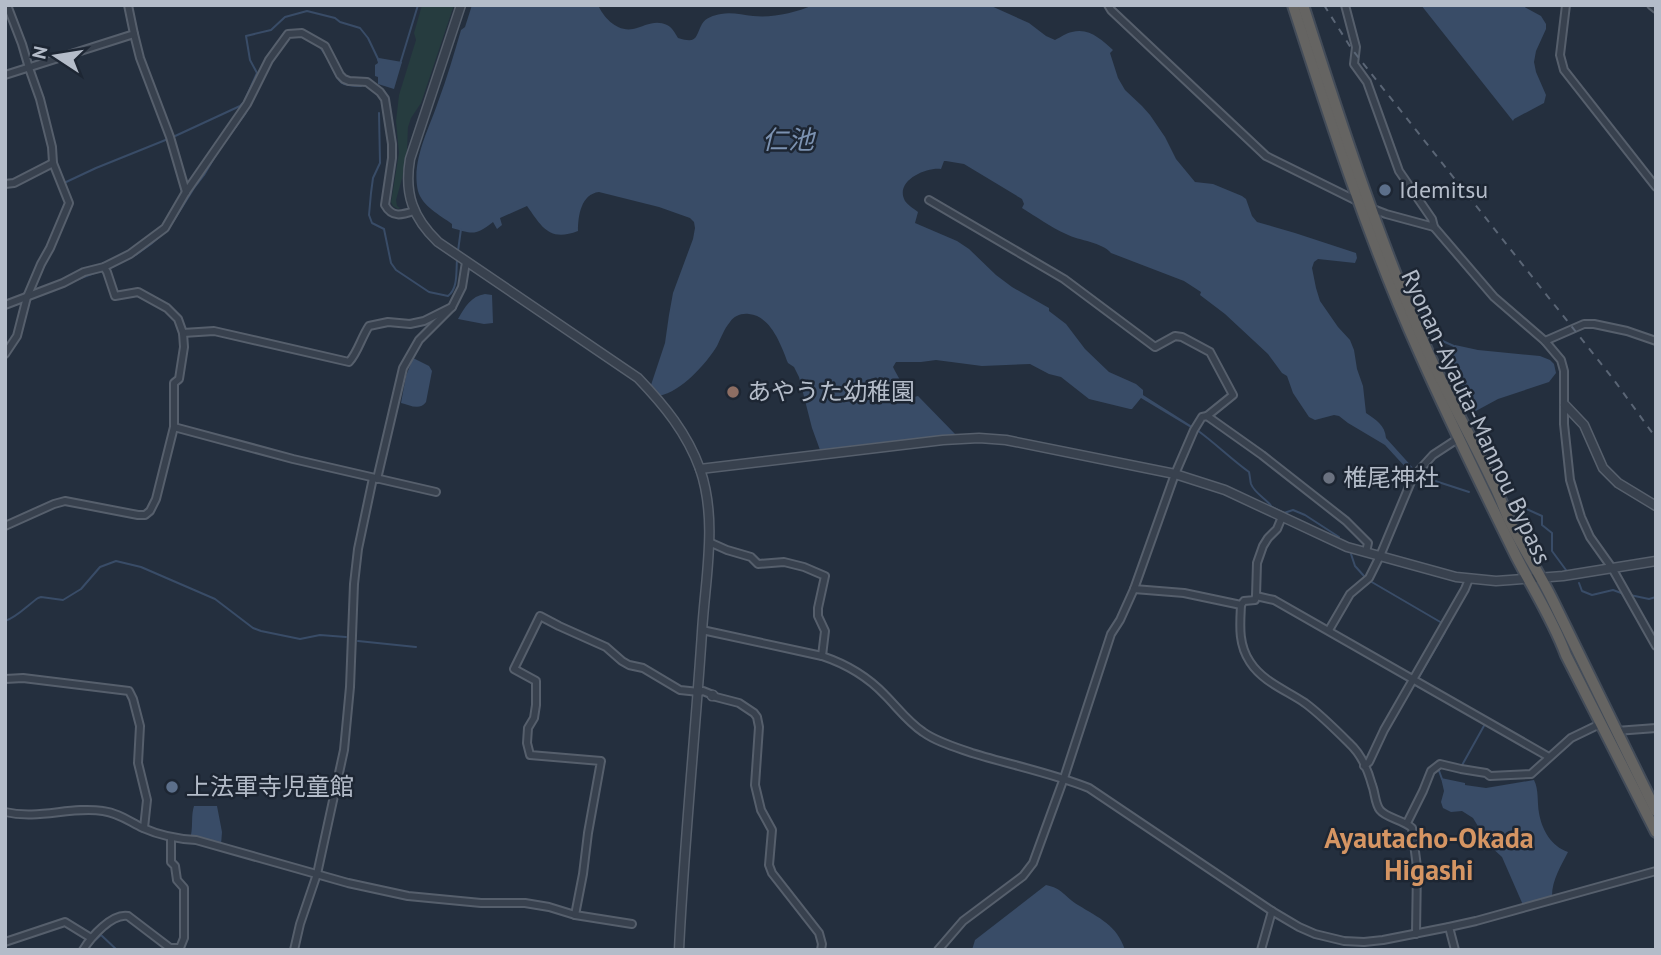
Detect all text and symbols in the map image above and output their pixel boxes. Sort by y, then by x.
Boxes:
north arrow [21,21,91,91]
text: N [26,44,52,61]
water label: 仁池 [762,123,817,156]
place label: Idemitsu [1399,174,1488,205]
marker: Idemitsu [1377,182,1393,198]
street label: Ryonan-Ayauta-Mannou Bypass [1394,264,1558,569]
place label: あやうた幼稚園 [747,376,915,407]
marker: あやうた幼稚園 [725,384,741,400]
place label: 椎尾神社 [1343,462,1439,493]
marker: 椎尾神社 [1321,470,1337,486]
place label: 上法軍寺児童館 [186,771,354,802]
marker: 上法軍寺児童館 [164,779,180,795]
district label: Ayautacho-Okada Higashi [1324,819,1534,888]

